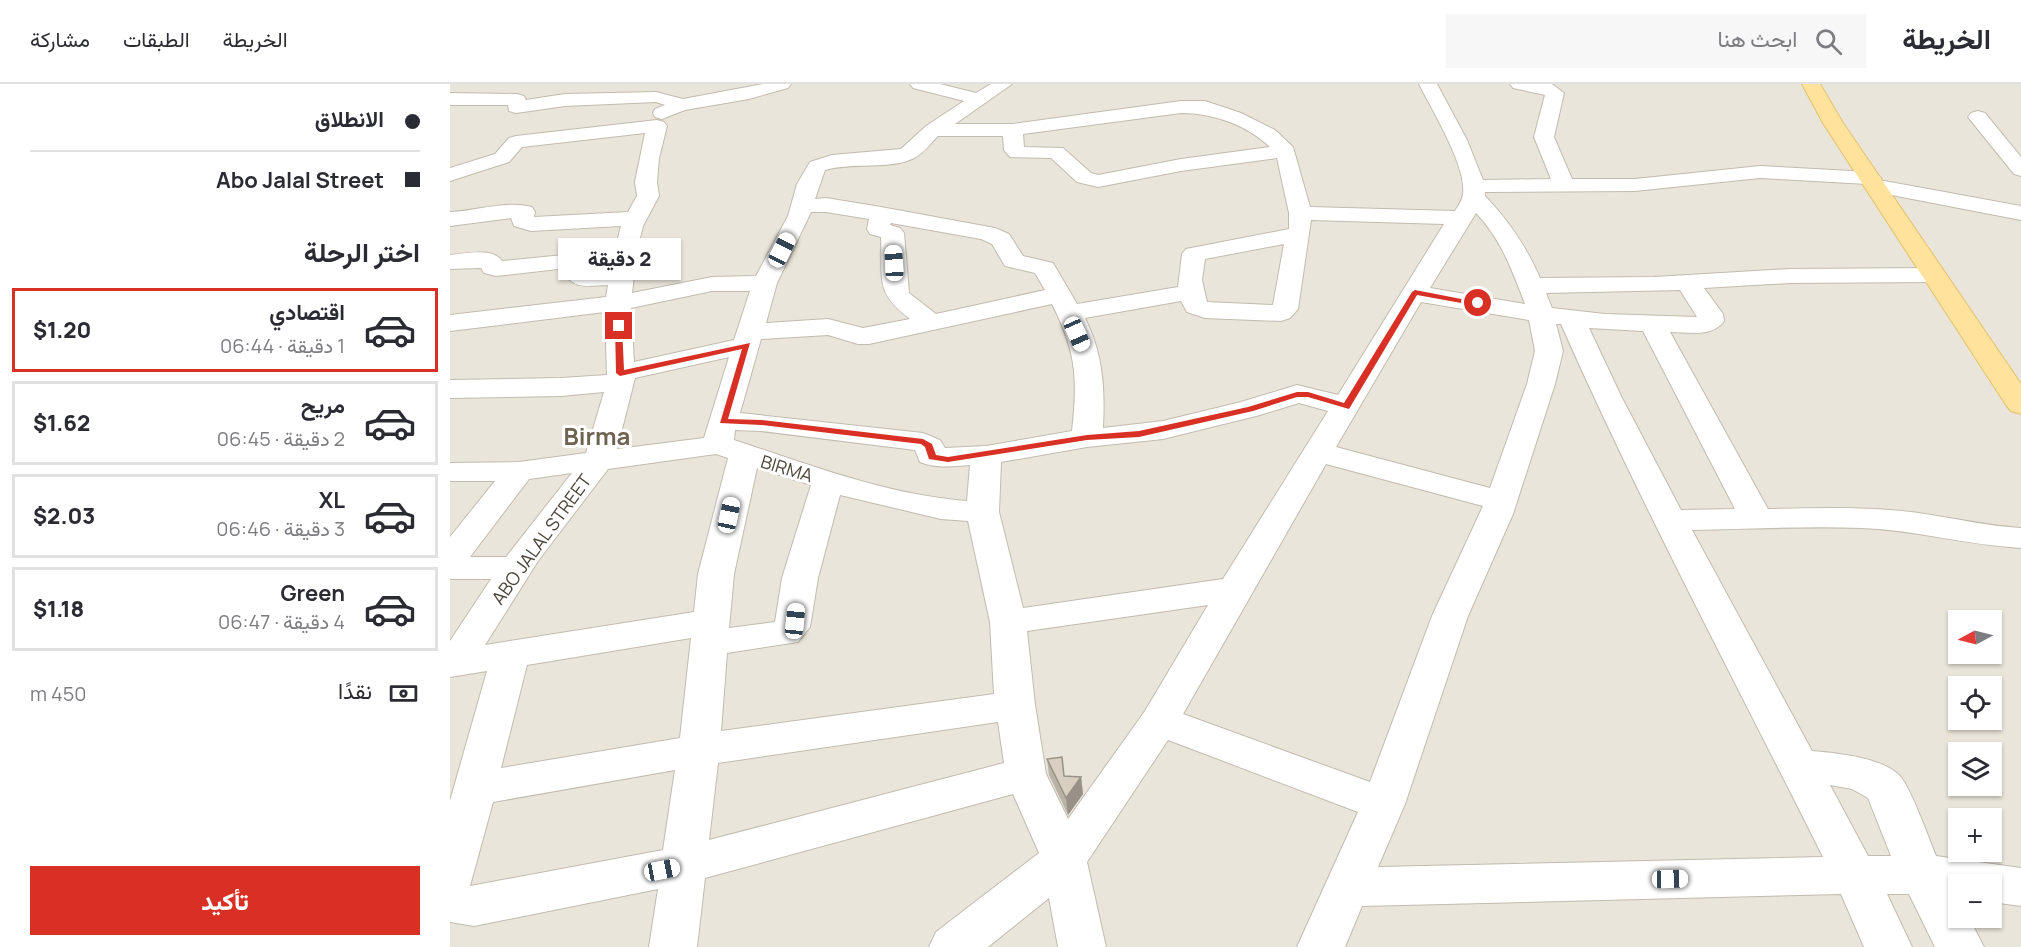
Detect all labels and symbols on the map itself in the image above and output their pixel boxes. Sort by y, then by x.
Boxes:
car [766,230,798,270]
callout: 2 دقيقة [558,239,681,281]
car [884,245,904,281]
route start [1464,289,1491,316]
route end [605,312,632,339]
car [1061,314,1093,354]
district label: Birma [564,419,630,452]
street label: BIRMA [758,449,816,487]
street label: ABO JALAL STREET [486,469,597,609]
car [716,496,742,534]
car [784,602,806,640]
north arrow [1948,610,2002,664]
car [643,858,681,882]
car [1652,870,1688,888]

